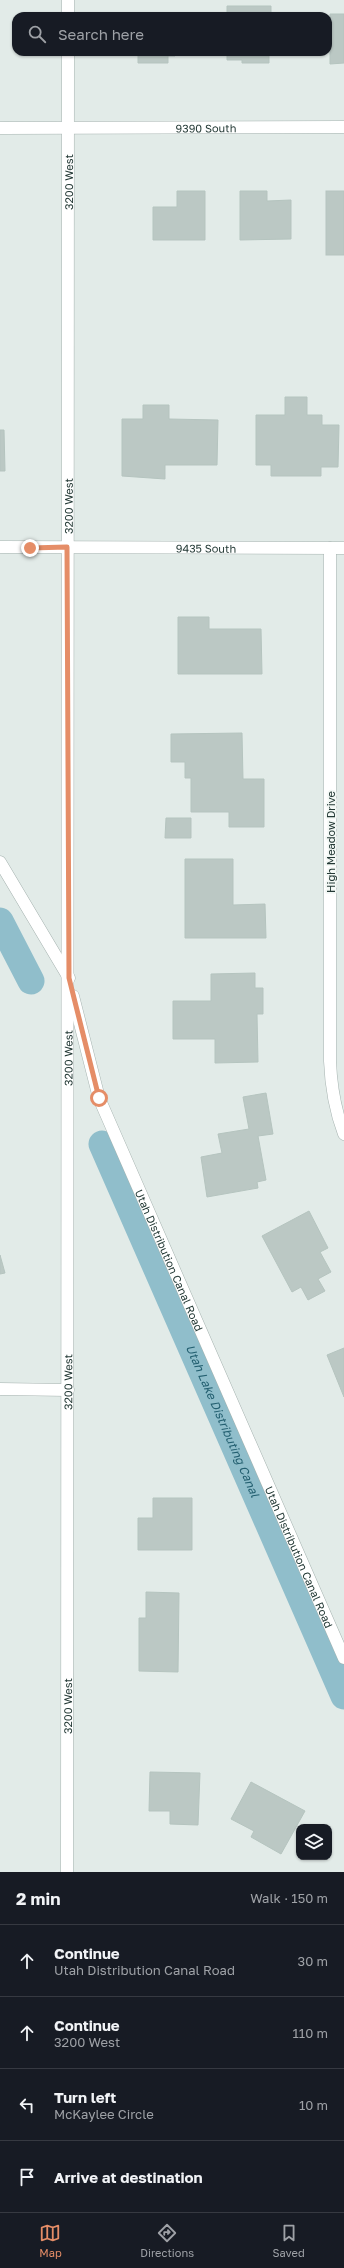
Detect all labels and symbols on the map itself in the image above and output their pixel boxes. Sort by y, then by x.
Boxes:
street label: 9390 South [176,121,236,134]
street label: 3200 West [61,154,74,210]
street label: 3200 West [61,478,74,534]
route end [21,539,39,557]
street label: 9435 South [176,541,236,554]
street label: High Meadow Drive [324,791,337,893]
street label: 3200 West [61,1030,74,1086]
route start [90,1089,108,1107]
street label: Utah Distribution Canal Road [133,1187,206,1333]
water label: Utah Lake Distributing Canal [183,1342,264,1500]
street label: 3200 West [61,1354,74,1410]
street label: Utah Distribution Canal Road [263,1484,336,1630]
street label: 3200 West [61,1678,74,1734]

